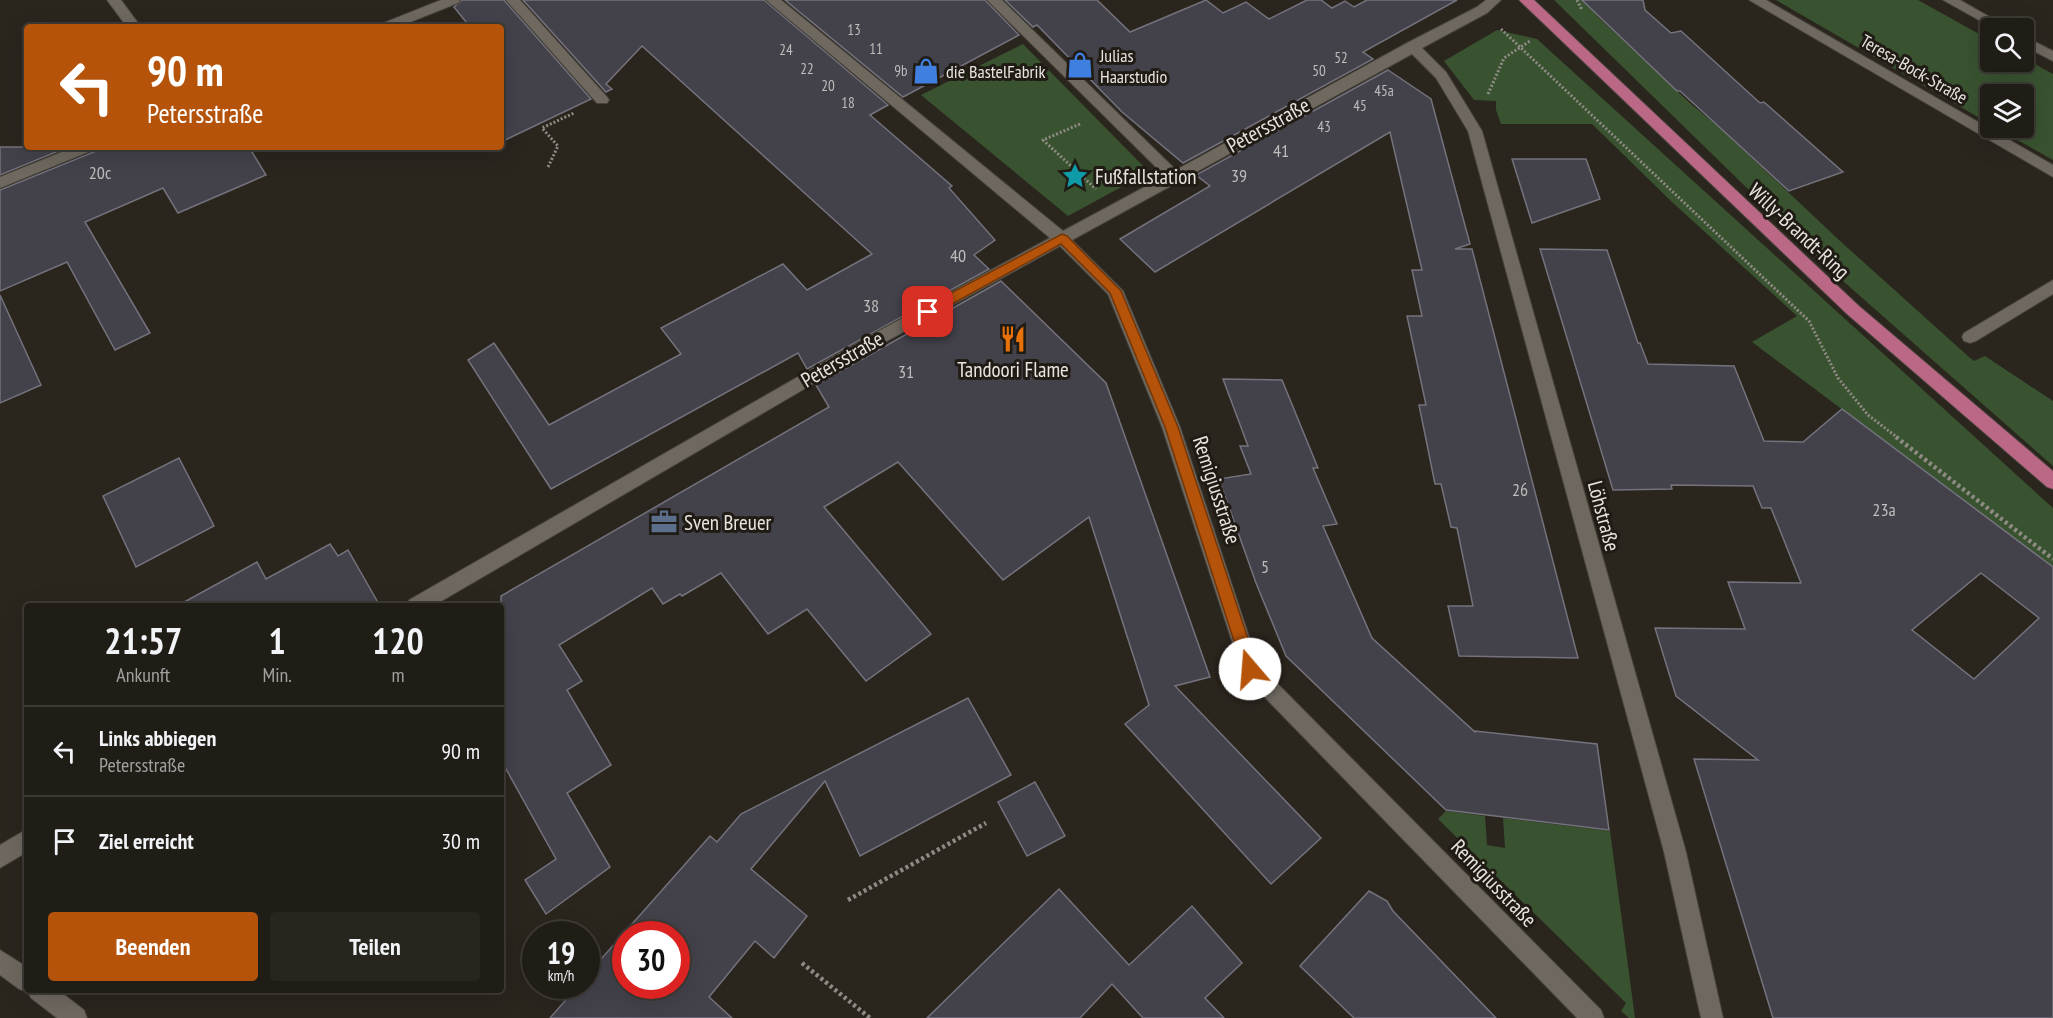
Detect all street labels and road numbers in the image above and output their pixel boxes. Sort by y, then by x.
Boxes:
street label: Teresa-Bock-Straße [1856,29,1972,109]
street label: Petersstraße [1222,91,1314,159]
street label: Willy-Brandt-Ring [1743,177,1855,285]
street label: Petersstraße [796,325,888,393]
street label: Remigiusstraße [1187,433,1247,547]
street label: Löhstraße [1582,478,1626,554]
street label: Remigiusstraße [1445,833,1543,933]

